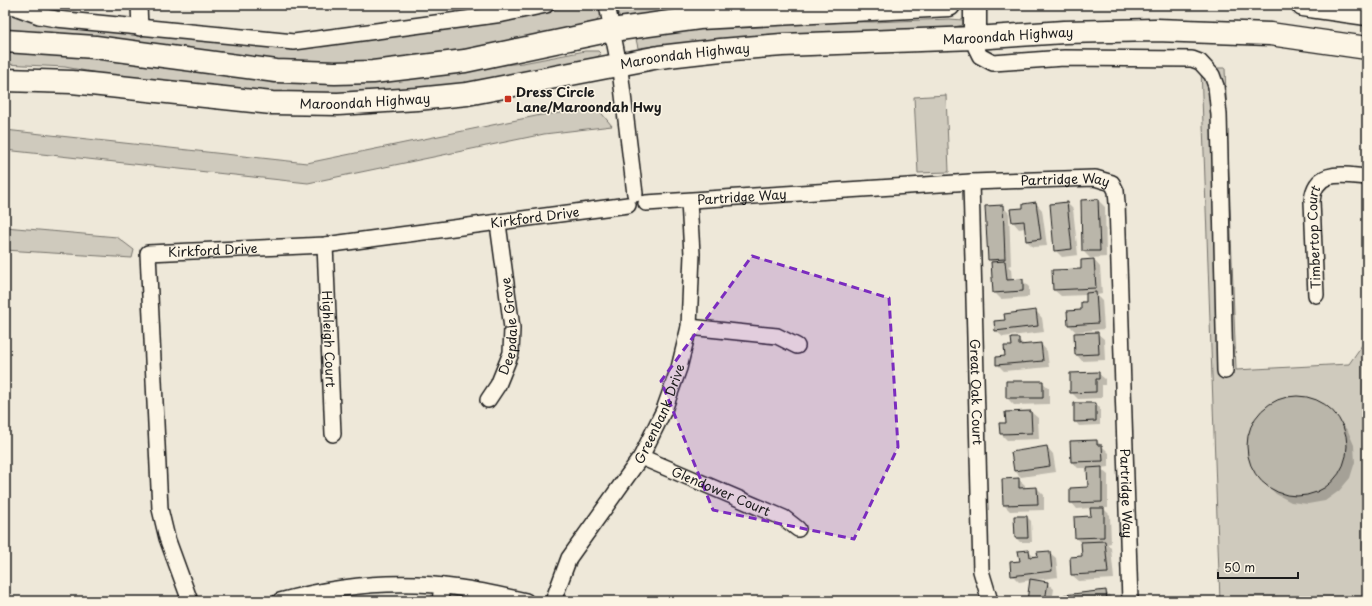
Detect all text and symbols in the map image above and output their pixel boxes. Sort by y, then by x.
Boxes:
street label: Maroondah Highway [943,22,1073,48]
street label: Maroondah Highway [618,38,750,73]
place label: Dress Circle Lane/Maroondah Hwy [516,82,662,116]
street label: Maroondah Highway [299,88,431,113]
marker: Dress Circle Lane/Maroondah Hwy [503,94,513,104]
street label: Partridge Way [1020,168,1112,191]
street label: Timbertop Court [1302,181,1325,289]
street label: Partridge Way [696,184,787,209]
street label: Kirkford Drive [489,202,581,232]
street label: Kirkford Drive [168,238,258,261]
street label: Deepdale Grove [493,276,521,378]
street label: Highleigh Court [318,290,341,388]
street label: Great Oak Court [966,339,988,445]
street label: Greenbank Drive [629,362,689,468]
street label: Partridge Way [1116,448,1138,539]
street label: Glendower Court [669,461,774,520]
scale bar [1218,554,1298,580]
text: 50 m [1224,558,1255,576]

